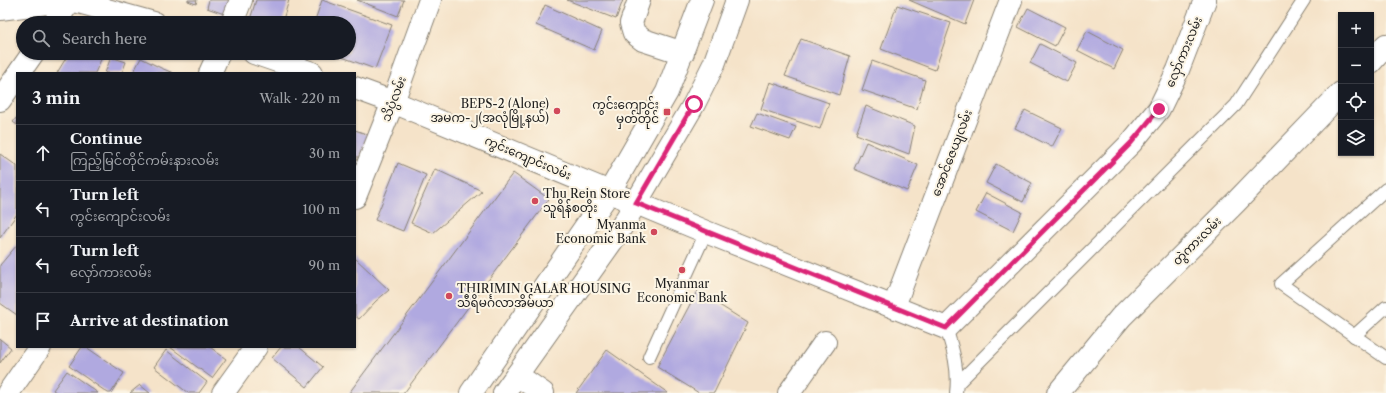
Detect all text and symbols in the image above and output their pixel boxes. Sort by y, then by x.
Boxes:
map controls [1338,12,1374,156]
button: + [1338,12,1374,48]
street label: လှော်ကားလမ်း [1161,14,1208,91]
search box [16,16,356,60]
icon: search [30,27,52,49]
text: Search here [62,29,147,48]
button: − [1338,48,1374,84]
street label: သိပ္ပံလမ်း [377,74,412,125]
button: locate [1338,84,1374,120]
text: 3 min [32,88,81,108]
text: Walk · 220 m [260,90,340,106]
route start [685,95,703,113]
place label: BEPS-2 (Alone) အမက-၂(အလုံမြို့နယ်) [431,96,549,128]
place label: ကွင်းကျောင်း မှတ်တိုင် [592,96,659,129]
route end [1150,100,1168,118]
marker: BEPS-2 (Alone) အမက-၂(အလုံမြို့နယ်) [552,106,562,116]
marker: ကွင်းကျောင်း မှတ်တိုင် [662,107,672,117]
street label: အောင်ဇေယျလမ်း [927,107,978,199]
button: layers [1338,120,1374,156]
text: Continue [70,129,142,148]
street label: ကွင်းကျောင်းလမ်း [481,132,574,185]
icon: ahead [32,142,54,164]
text: 30 m [309,145,340,161]
text: ကြည့်မြင်တိုင်ကမ်းနားလမ်း [70,152,219,168]
text: Turn left [70,185,139,204]
place label: Thu Rein Store သူရိန်စတိုး [543,186,631,218]
marker: Thu Rein Store သူရိန်စတိုး [530,196,540,206]
icon: left [32,198,54,220]
text: 100 m [302,201,340,217]
text: ကွင်းကျောင်းလမ်း [70,208,170,224]
street label: တွဲကားလမ်း [1169,213,1226,270]
place label: Myanma Economic Bank [556,217,647,246]
marker: Myanma Economic Bank [649,227,659,237]
text: Turn left [70,241,139,260]
icon: left [32,254,54,276]
text: 90 m [309,257,340,273]
text: လှော်ကားလမ်း [70,264,152,280]
marker: Myanmar Economic Bank [677,265,687,275]
place label: Myanmar Economic Bank [637,276,728,305]
place label: THIRIMIN GALAR HOUSING သီရိမင်္ဂလာအိမ်ယာ [457,281,631,313]
marker: THIRIMIN GALAR HOUSING သီရိမင်္ဂလာအိမ်ယာ [444,291,454,301]
icon: arrive [32,310,54,332]
text: Arrive at destination [70,311,229,330]

